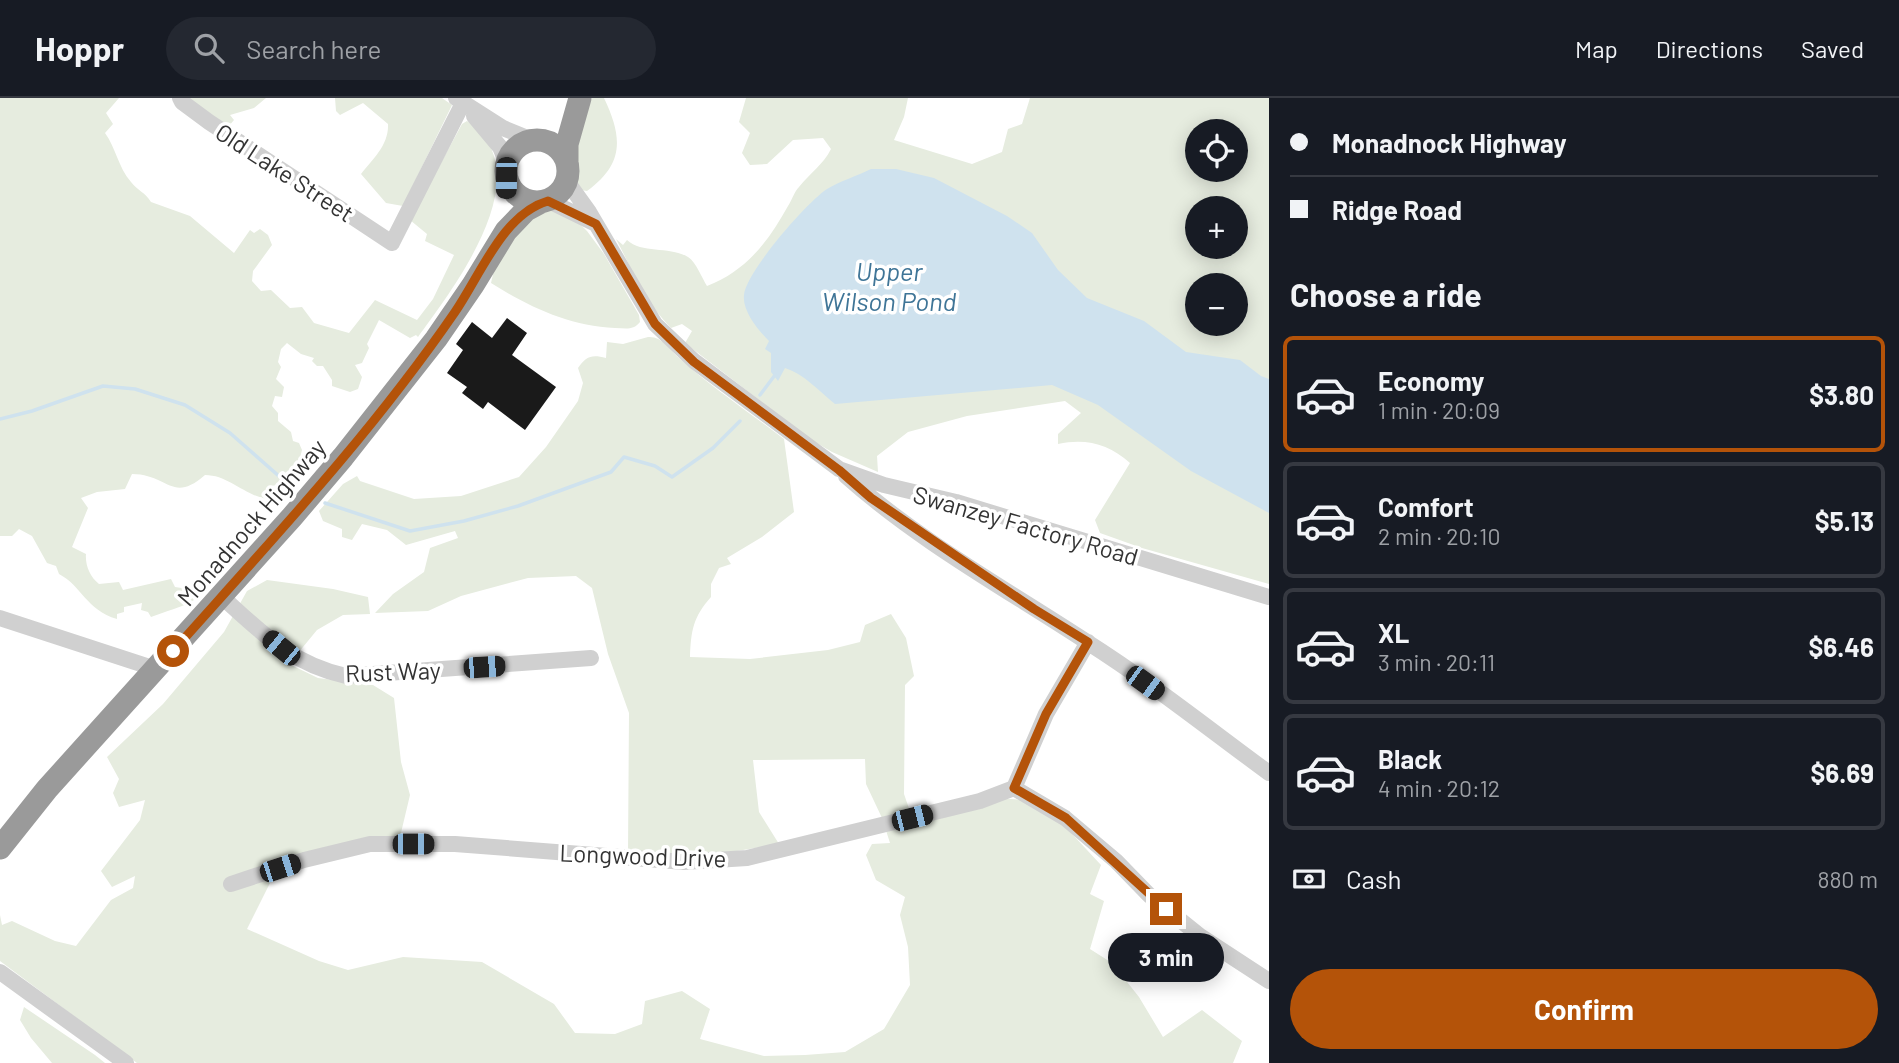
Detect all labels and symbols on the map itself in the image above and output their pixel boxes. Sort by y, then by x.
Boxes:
street label: Old Lake Street [210,117,360,227]
car [496,157,517,199]
water label: Upper Wilson Pond [822,255,956,316]
street label: Monadnock Highway [171,433,331,611]
street label: Swanzey Factory Road [910,479,1142,571]
car [259,627,304,669]
route start [157,635,189,667]
street label: Rust Way [345,655,441,687]
car [463,655,506,679]
car [1122,662,1169,704]
car [890,803,935,833]
car [393,834,435,855]
street label: Longwood Drive [559,838,727,872]
car [257,852,304,884]
route end [1150,893,1182,925]
callout: 3 min [1108,934,1224,982]

